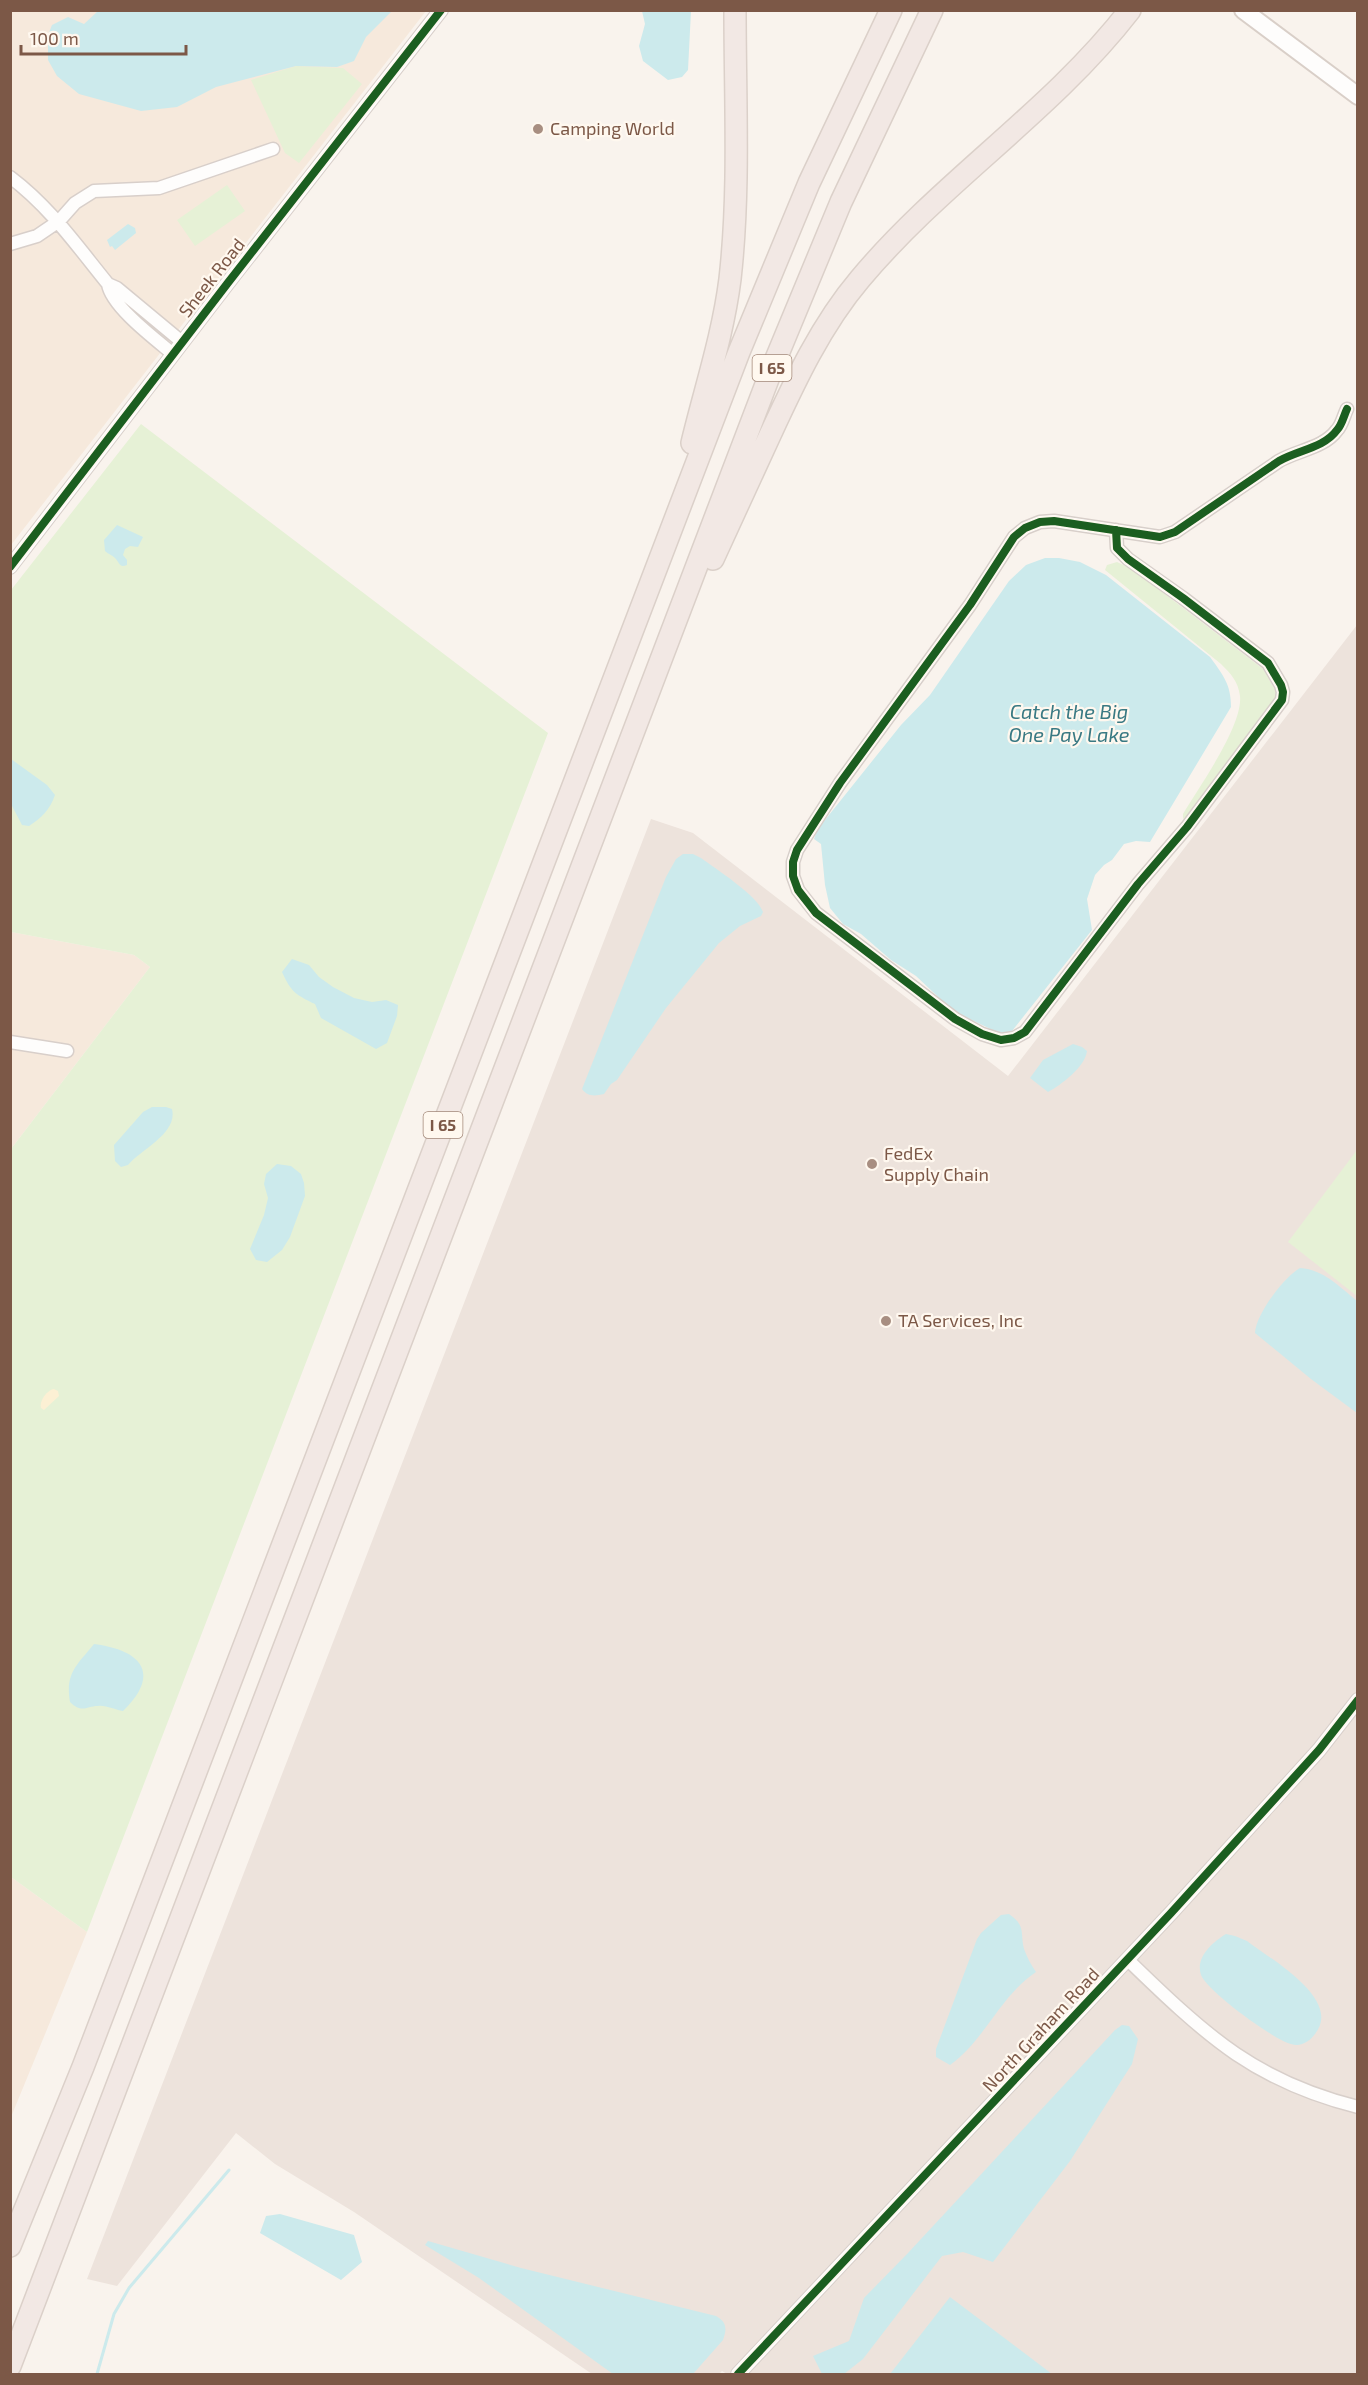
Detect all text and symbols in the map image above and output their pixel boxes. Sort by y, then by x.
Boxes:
scale bar [21,18,186,56]
text: 100 m [30,27,79,49]
place label: Camping World [550,117,675,139]
marker: Camping World [531,122,545,136]
street label: Sheek Road [174,233,249,321]
road number: I 65 [752,355,792,381]
water label: Catch the Big One Pay Lake [1008,699,1130,747]
road number: I 65 [424,1112,462,1138]
place label: FedEx Supply Chain [884,1142,989,1185]
marker: FedEx Supply Chain [865,1157,879,1171]
place label: TA Services, Inc [898,1309,1023,1331]
marker: TA Services, Inc [879,1314,893,1328]
street label: North Graham Road [977,1963,1103,2096]

